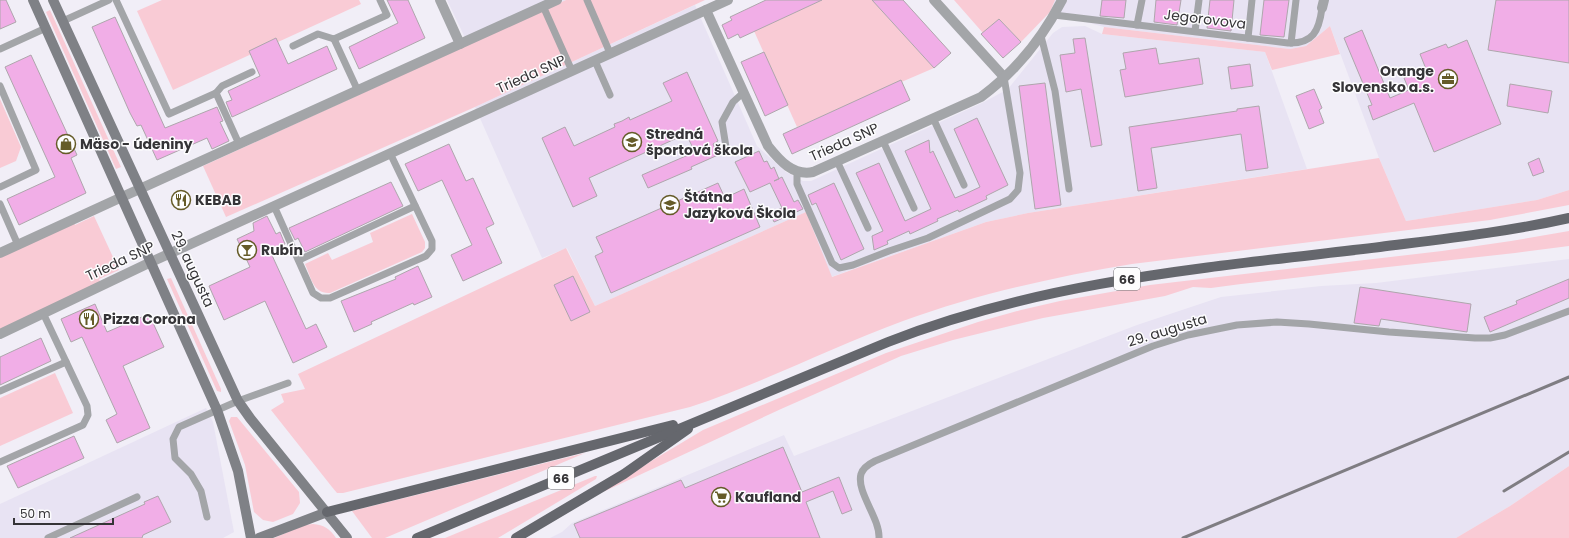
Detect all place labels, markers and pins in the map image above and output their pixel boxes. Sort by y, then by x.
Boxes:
place label: Orange Slovensko a.s. [1332,61,1434,97]
office icon: Orange Slovensko a.s. [1437,68,1459,90]
place label: Stredná športová škola [646,124,753,160]
school or university icon: Stredná športová škola [621,131,643,153]
shop icon: Mäso - údeniny [55,133,77,155]
place label: Mäso - údeniny [80,134,193,154]
place label: Štátna Jazyková Škola [684,187,796,223]
restaurant icon: KEBAB [170,189,192,211]
place label: KEBAB [195,190,241,210]
school or university icon: Štátna Jazyková Škola [659,194,681,216]
bar icon: Rubín [236,239,258,261]
place label: Rubín [261,240,303,260]
restaurant icon: Pizza Corona [78,308,100,330]
place label: Pizza Corona [103,309,196,329]
supermarket icon: Kaufland [710,486,732,508]
place label: Kaufland [735,487,801,507]

